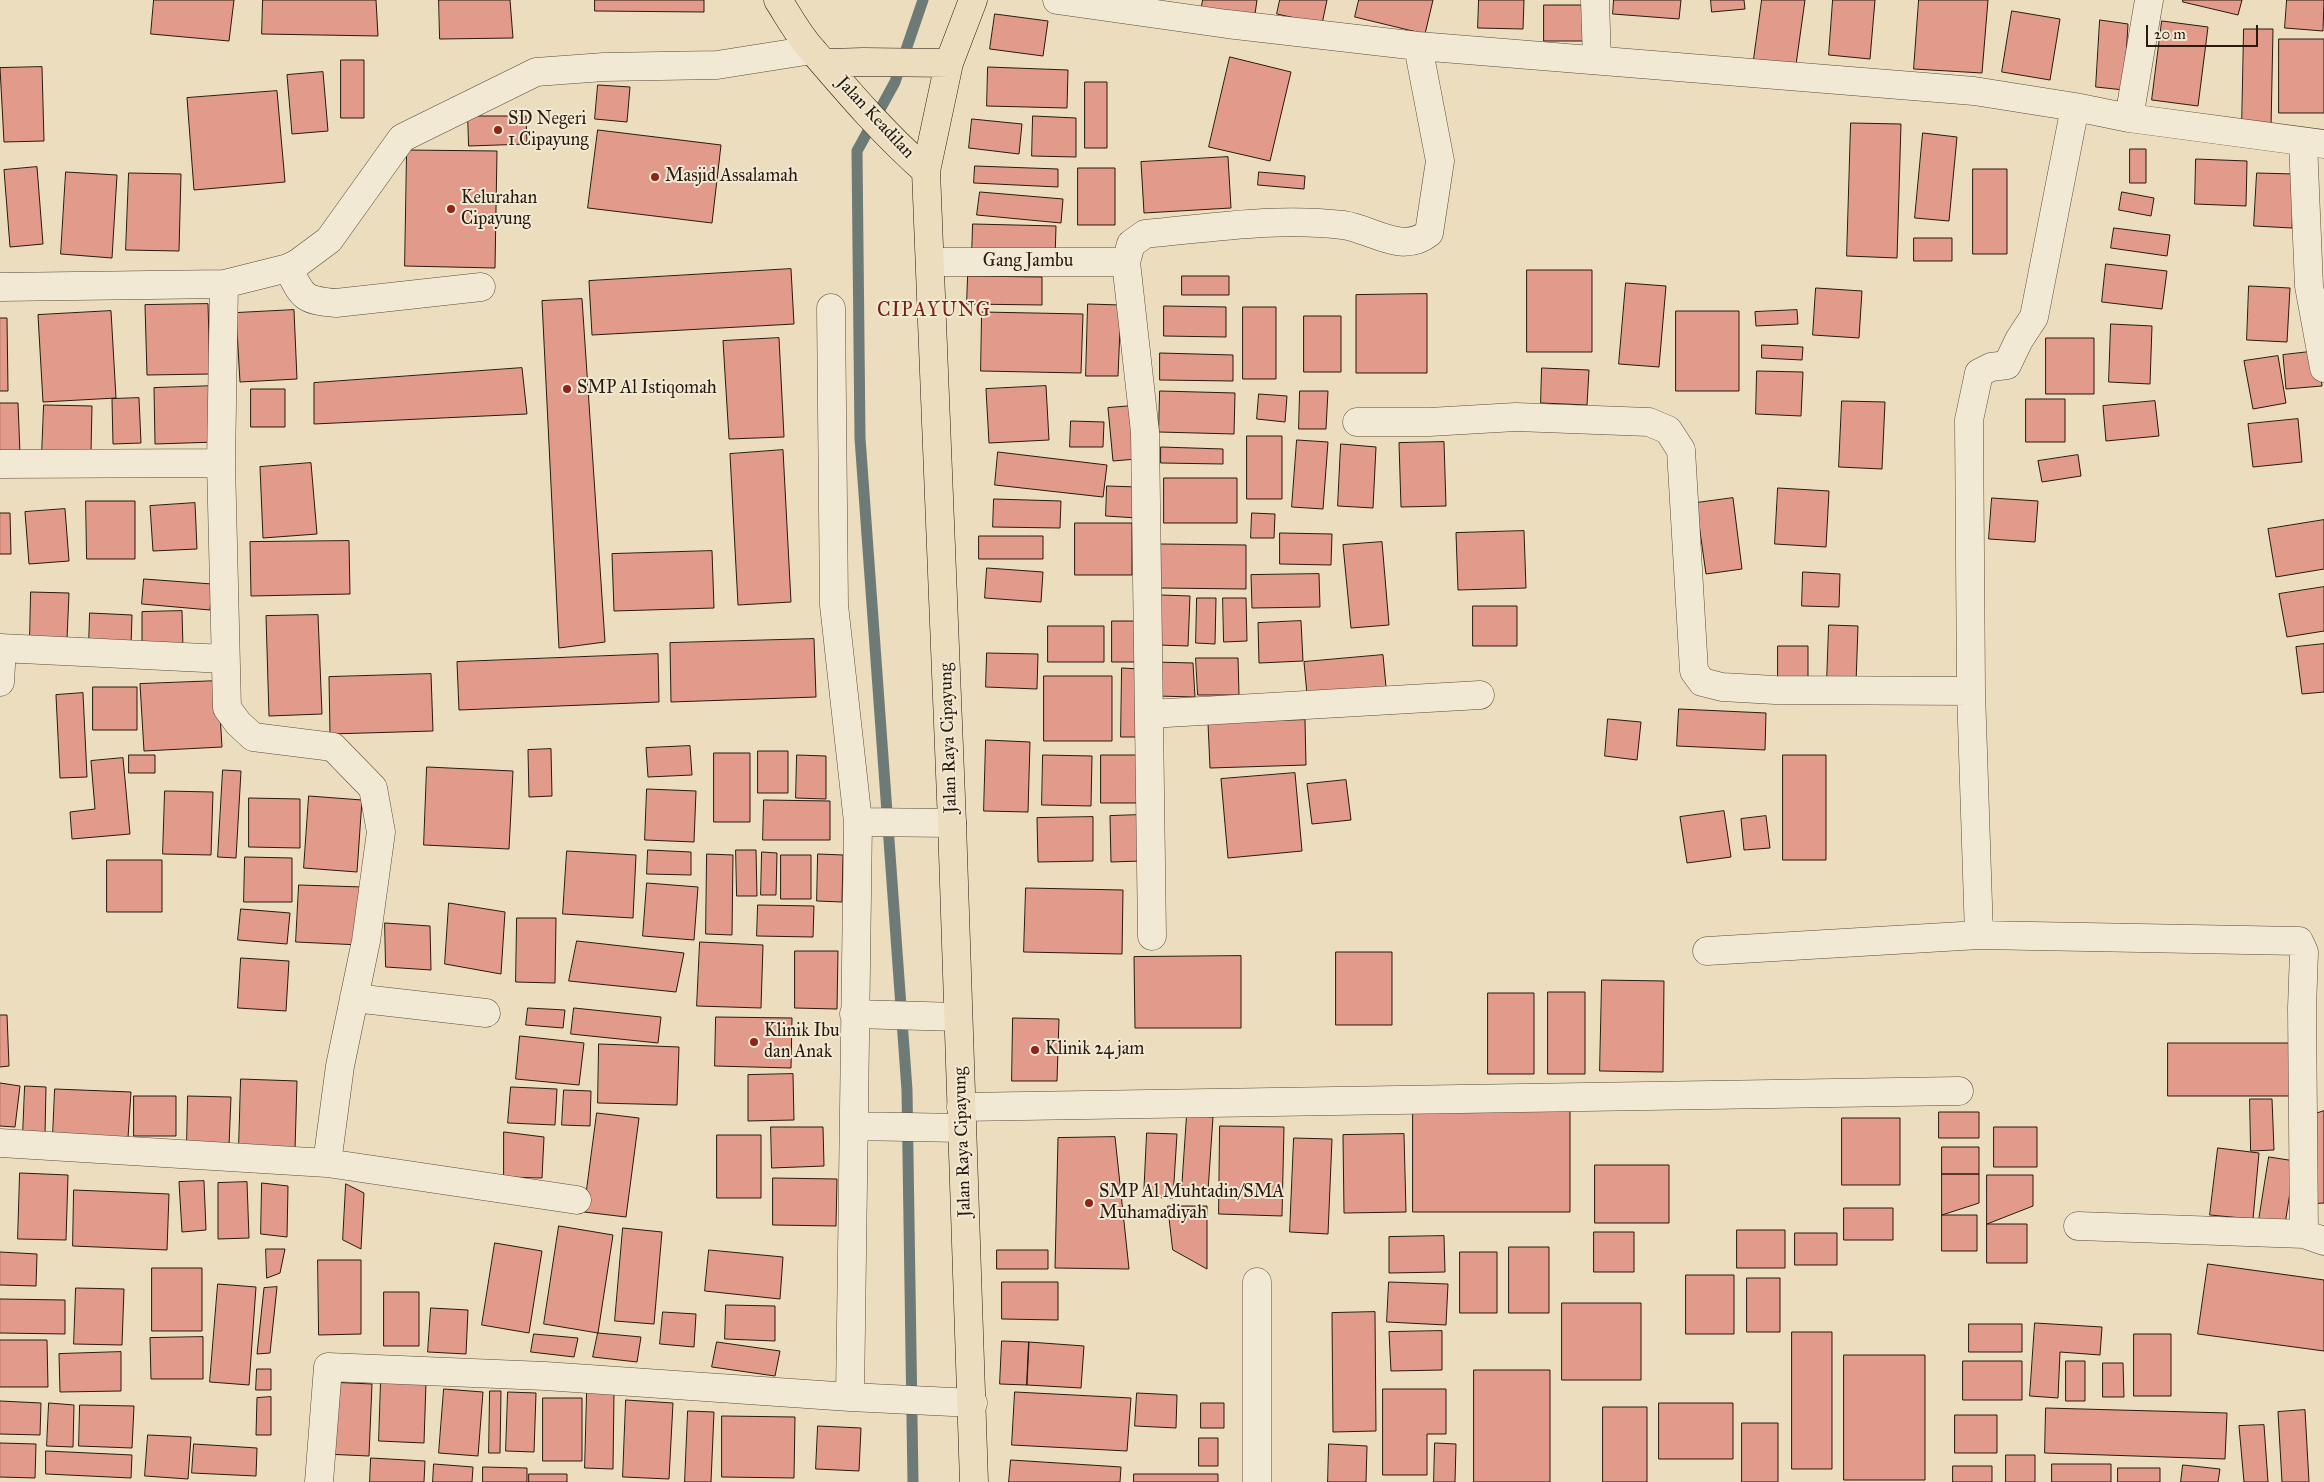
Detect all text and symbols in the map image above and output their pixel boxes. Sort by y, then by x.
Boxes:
scale bar [2149,15,2262,47]
text: 20 m [2154,25,2186,43]
street label: Jalan Keadilan [831,72,919,164]
place label: SD Negeri 1 Cipayung [508,109,589,152]
marker: SD Negeri 1 Cipayung [492,124,504,136]
place label: Masjid Assalamah [665,166,798,188]
marker: Masjid Assalamah [649,171,661,183]
place label: Kelurahan Cipayung [461,188,537,230]
marker: Kelurahan Cipayung [445,203,457,215]
street label: Gang Jambu [983,251,1073,273]
district label: CIPAYUNG [876,299,992,323]
place label: SMP Al Istiqomah [577,378,717,400]
marker: SMP Al Istiqomah [561,383,573,395]
street label: Jalan Raya Cipayung [936,663,962,813]
place label: Klinik Ibu dan Anak [764,1021,839,1064]
marker: Klinik Ibu dan Anak [748,1036,760,1048]
place label: Klinik 24 jam [1045,1039,1144,1061]
marker: Klinik 24 jam [1029,1044,1041,1056]
street label: Jalan Raya Cipayung [950,1067,976,1217]
place label: SMP Al Muhtadin/SMA Muhamadiyah [1099,1182,1284,1224]
marker: SMP Al Muhtadin/SMA Muhamadiyah [1083,1197,1095,1209]

